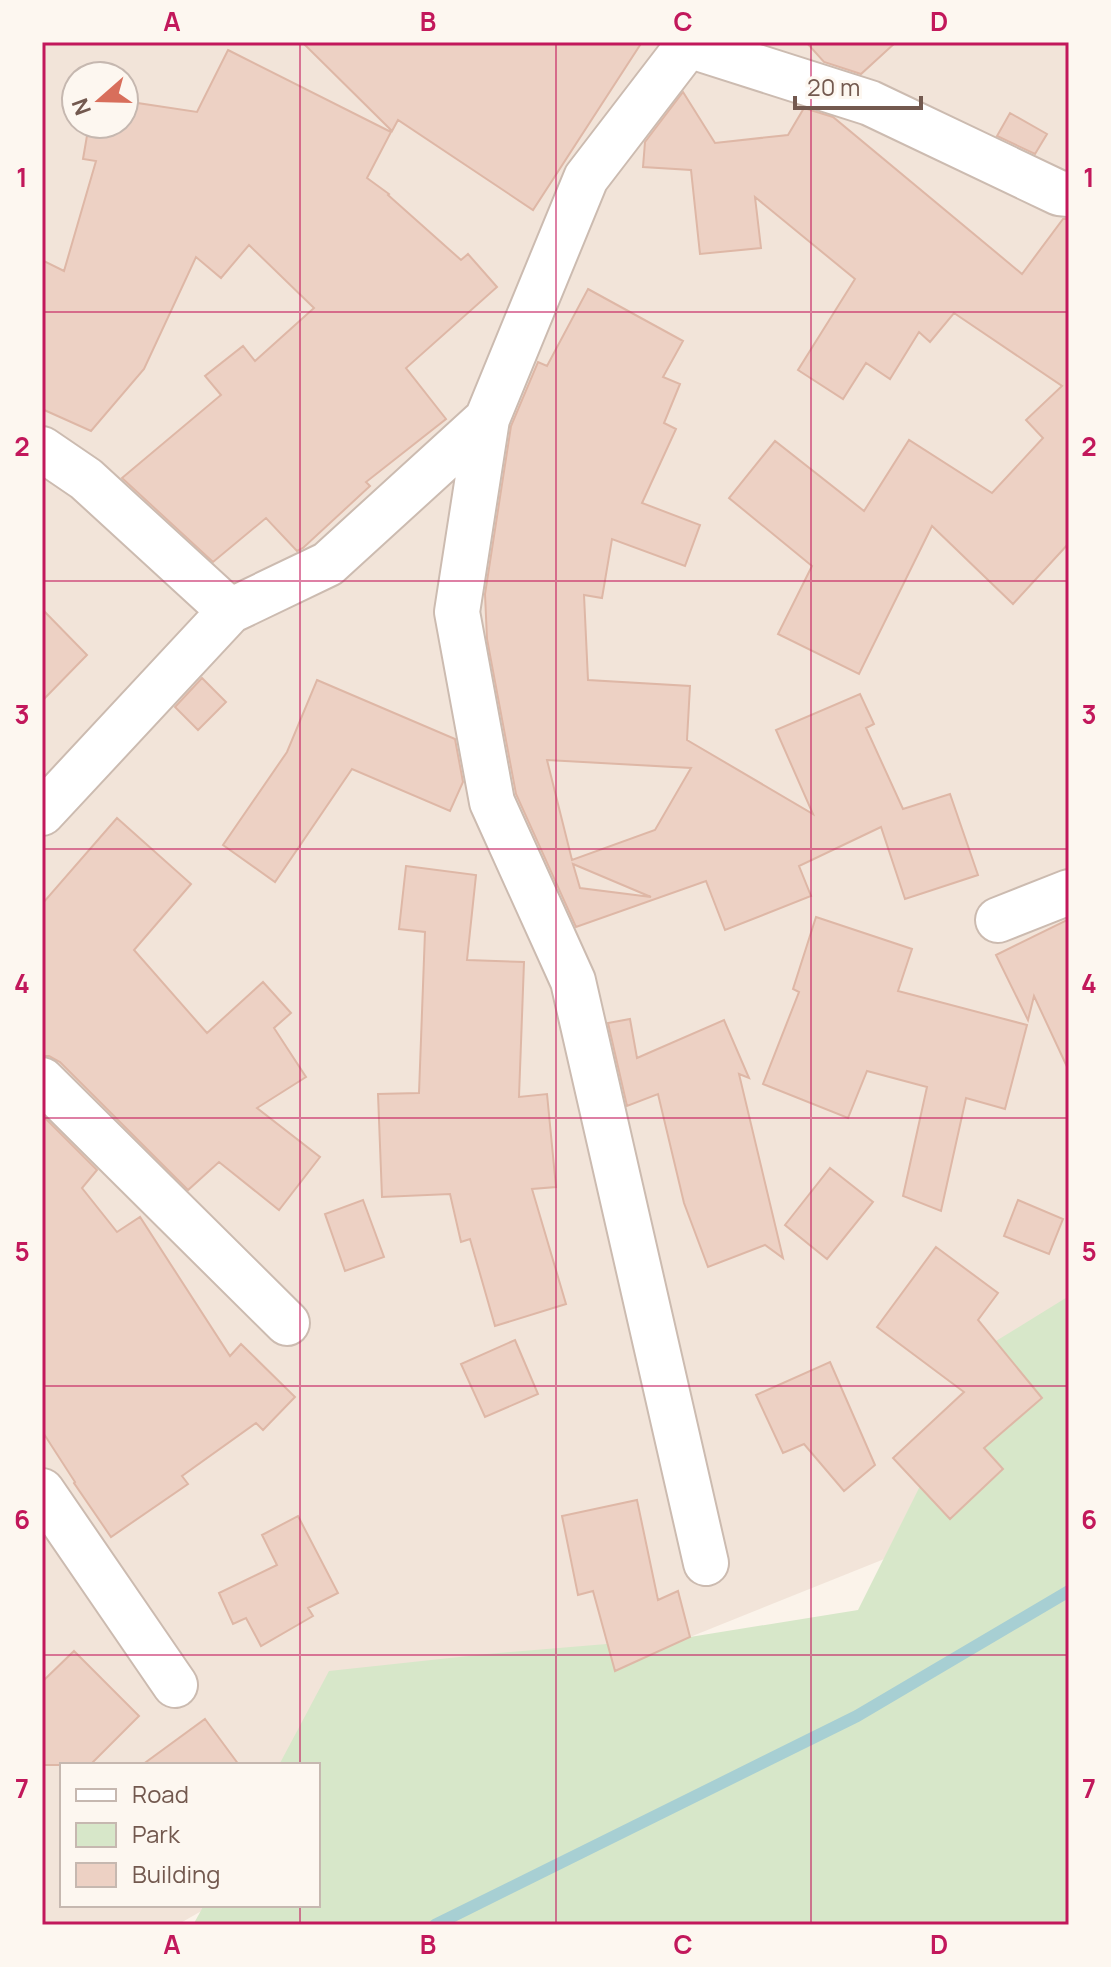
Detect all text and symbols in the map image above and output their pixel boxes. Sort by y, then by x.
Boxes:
text: A [163,3,181,39]
text: B [420,3,436,39]
text: C [673,3,693,39]
text: D [930,3,948,39]
north arrow [60,60,140,140]
scale bar [795,60,921,110]
text: 20 m [807,70,860,103]
text: N [64,94,98,119]
text: 1 [16,159,28,195]
text: 1 [1083,159,1095,195]
text: 2 [14,428,30,464]
text: 2 [1081,428,1097,464]
text: 3 [14,696,30,732]
text: 3 [1081,696,1097,732]
text: 4 [14,965,30,1001]
text: 4 [1081,965,1097,1001]
text: 5 [14,1233,30,1269]
text: 5 [1081,1233,1097,1269]
text: 6 [14,1501,30,1537]
text: 6 [1081,1501,1097,1537]
legend [60,1763,320,1907]
text: 7 [15,1770,29,1806]
text: 7 [1082,1770,1096,1806]
text: Road [132,1777,189,1810]
text: Park [132,1817,181,1850]
text: Building [132,1857,220,1890]
text: A [163,1926,181,1962]
text: B [420,1926,436,1962]
text: C [673,1926,693,1962]
text: D [930,1926,948,1962]

